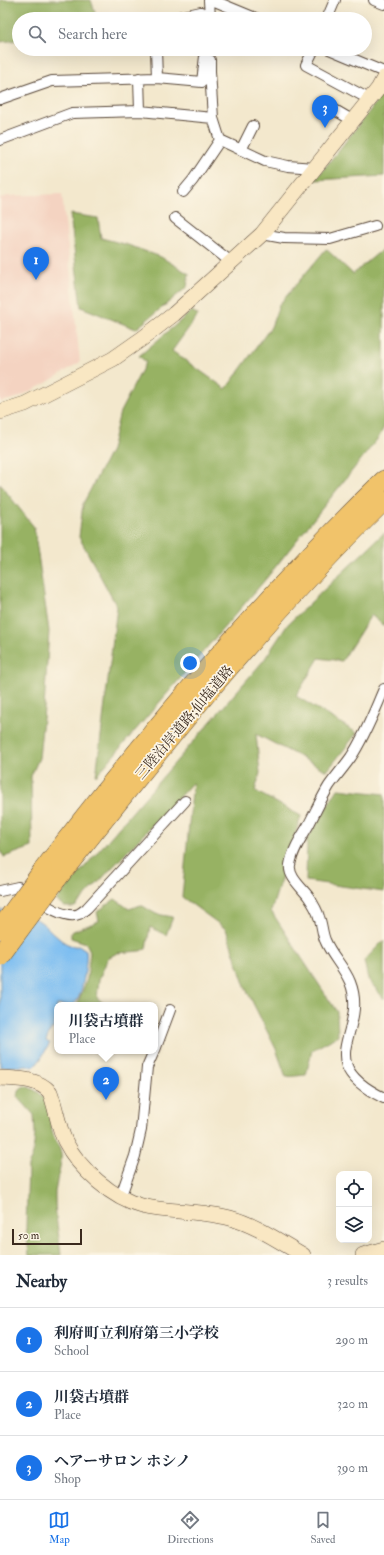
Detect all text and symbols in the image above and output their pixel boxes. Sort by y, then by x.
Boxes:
search box [12,12,372,56]
icon: search [26,23,48,45]
text: Search here [58,25,127,44]
pin: 3 [312,95,338,128]
pin: 1 [23,247,49,280]
your location [180,653,200,673]
street label: 三陸沿岸道路;仙塩道路 [132,662,237,783]
popup [54,1002,158,1054]
text: 川袋古墳群 [68,1012,144,1031]
text: Place [68,1031,95,1047]
pin: 2 [93,1067,119,1100]
map controls [336,1171,372,1243]
button: locate [336,1171,372,1207]
button: layers [336,1207,372,1243]
scale bar [12,1227,82,1246]
text: 50 m [18,1229,39,1242]
text: Nearby [16,1271,67,1292]
text: 3 results [327,1273,368,1289]
text: 利府町立利府第三小学校 [54,1324,219,1343]
text: 1 [27,1332,31,1348]
text: 290 m [335,1332,368,1348]
text: School [54,1343,89,1359]
text: 川袋古墳群 [54,1388,129,1407]
text: 2 [26,1396,32,1412]
text: 320 m [337,1396,368,1412]
text: Place [54,1407,81,1423]
text: ヘアーサロン ホシノ [54,1452,191,1471]
text: 3 [27,1460,32,1476]
text: 390 m [337,1460,368,1476]
text: Shop [54,1471,81,1487]
tab: Map [48,1509,70,1546]
tab: Directions [167,1509,214,1546]
tab: Saved [310,1509,336,1546]

